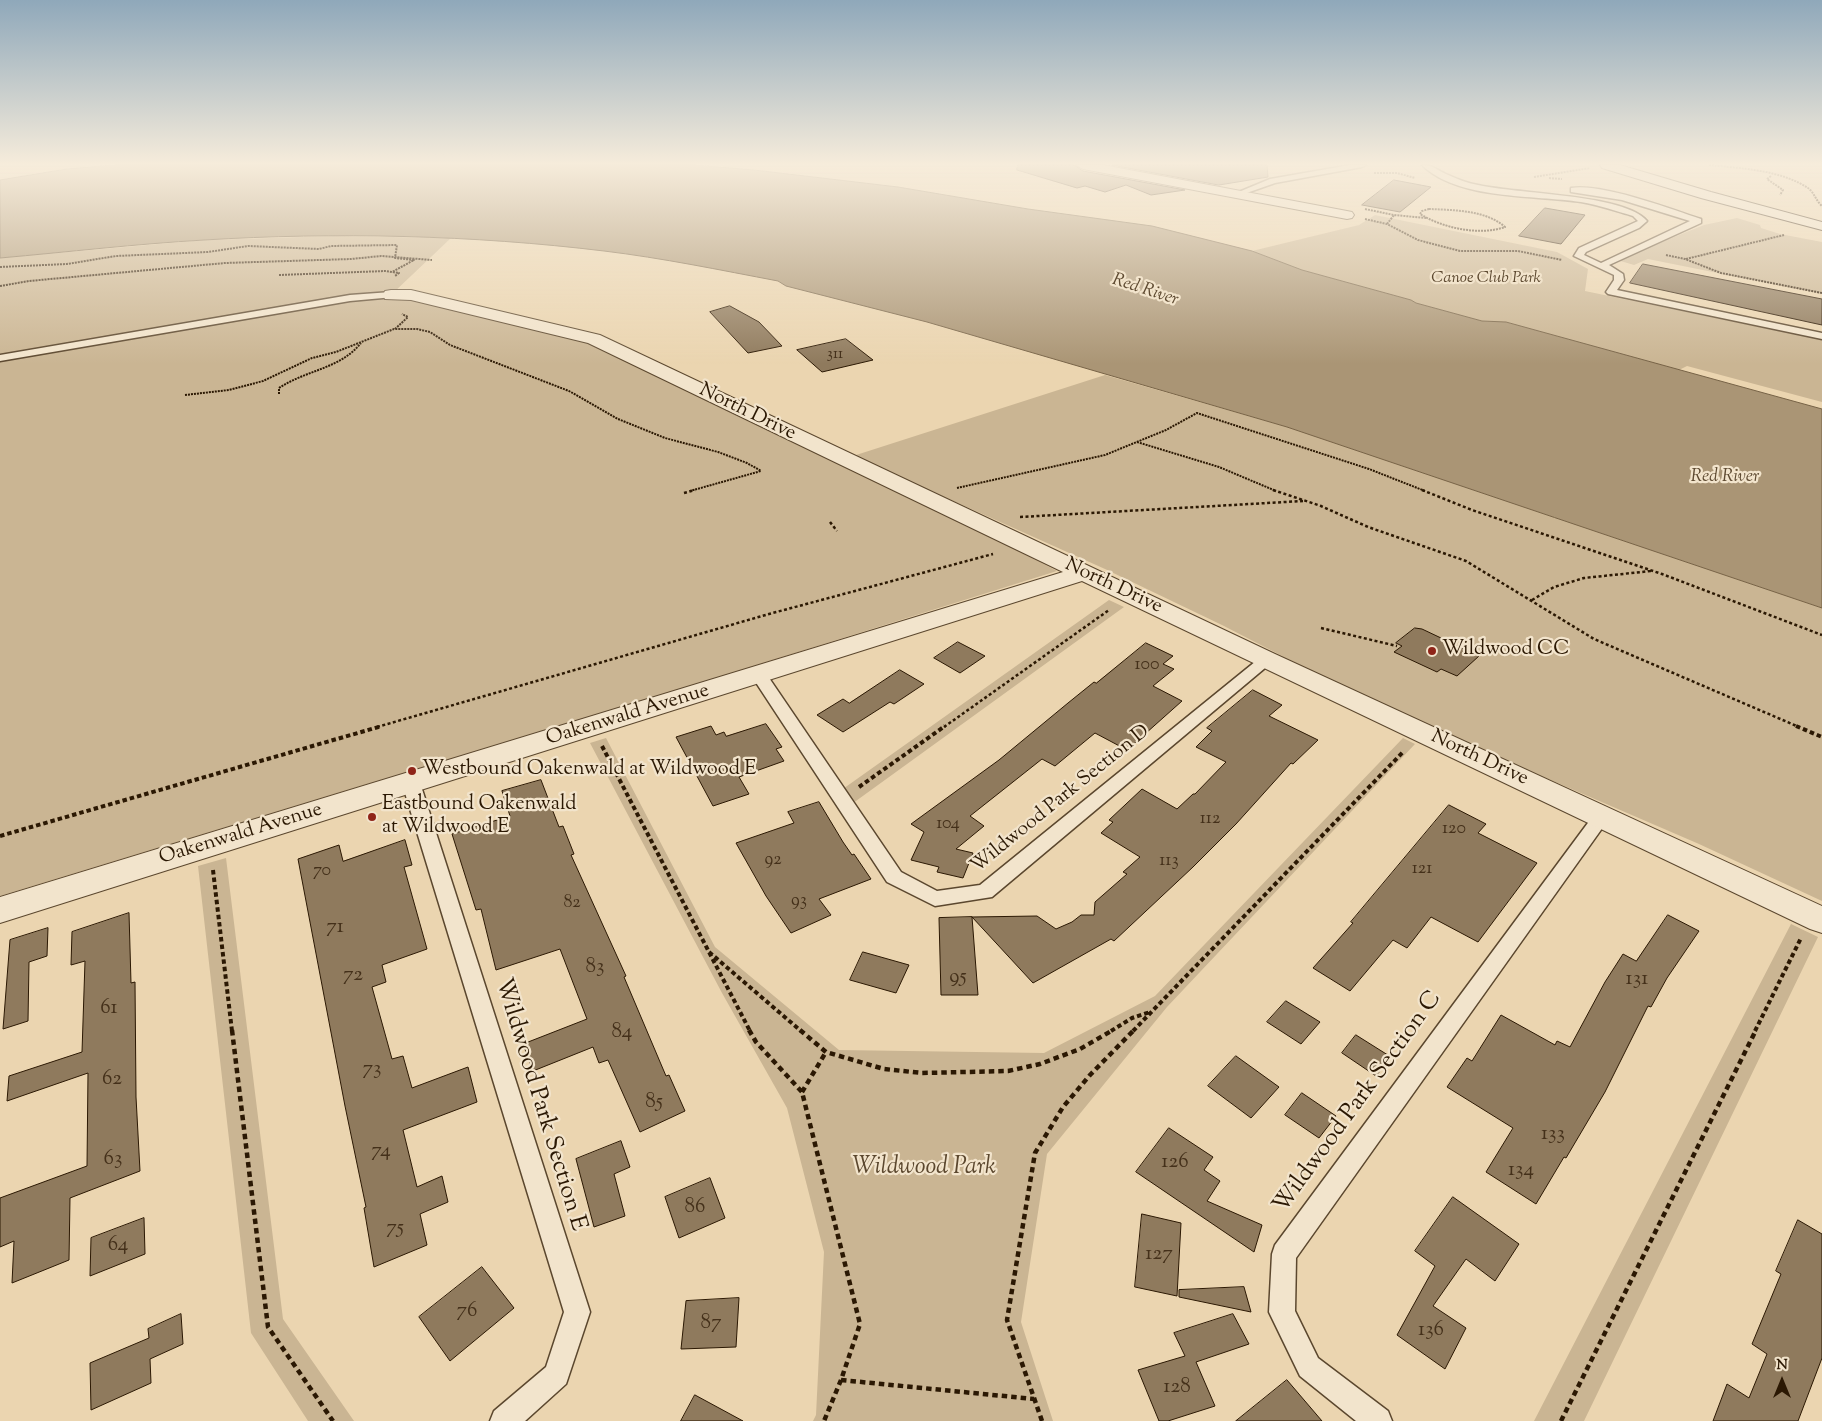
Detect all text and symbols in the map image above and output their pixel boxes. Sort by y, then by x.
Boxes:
park label: Canoe Club Park [1431,269,1541,289]
water label: Red River [1109,270,1181,312]
house number: 311 [827,346,843,364]
street label: North Drive [695,379,799,447]
water label: Red River [1691,467,1759,489]
street label: North Drive [1060,554,1166,620]
place label: Wildwood CC [1442,639,1569,663]
marker: Wildwood CC [1426,645,1438,657]
house number: 100 [1135,655,1159,677]
street label: Oakenwald Avenue [544,680,712,752]
street label: Wildwood Park Section D [967,721,1155,879]
street label: North Drive [1426,726,1532,792]
place label: Westbound Oakenwald at Wildwood E [422,759,756,783]
marker: Westbound Oakenwald at Wildwood E [406,765,418,777]
place label: Eastbound Oakenwald at Wildwood E [382,794,577,841]
street label: Oakenwald Avenue [157,799,325,871]
house number: 112 [1200,809,1220,831]
marker: Eastbound Oakenwald at Wildwood E [366,811,378,823]
house number: 104 [936,814,960,836]
house number: 120 [1442,819,1466,841]
house number: 92 [764,850,782,872]
house number: 113 [1159,851,1179,873]
house number: 121 [1412,859,1432,881]
house number: 70 [313,861,331,883]
house number: 93 [791,891,807,913]
house number: 82 [563,893,581,915]
house number: 71 [326,915,344,941]
house number: 83 [586,955,604,981]
house number: 72 [343,963,363,989]
house number: 95 [949,965,967,991]
house number: 131 [1626,967,1648,993]
street label: Wildwood Park Section E [487,975,591,1235]
street label: Wildwood Park Section C [1269,986,1449,1220]
house number: 61 [100,996,118,1022]
house number: 84 [612,1020,632,1046]
house number: 73 [362,1057,382,1083]
house number: 62 [102,1067,122,1093]
house number: 85 [645,1090,663,1116]
house number: 133 [1541,1122,1565,1148]
house number: 74 [371,1139,391,1165]
house number: 63 [104,1147,122,1173]
house number: 126 [1161,1150,1189,1176]
park label: Wildwood Park [852,1155,996,1183]
house number: 134 [1508,1158,1534,1184]
house number: 86 [685,1195,705,1221]
house number: 75 [386,1216,404,1242]
house number: 64 [108,1233,128,1259]
house number: 127 [1145,1242,1173,1268]
house number: 76 [457,1299,477,1325]
house number: 87 [700,1311,722,1337]
house number: 136 [1418,1318,1444,1344]
north arrow [1757,1356,1807,1406]
text: N [1776,1356,1788,1376]
house number: 128 [1163,1375,1191,1401]

